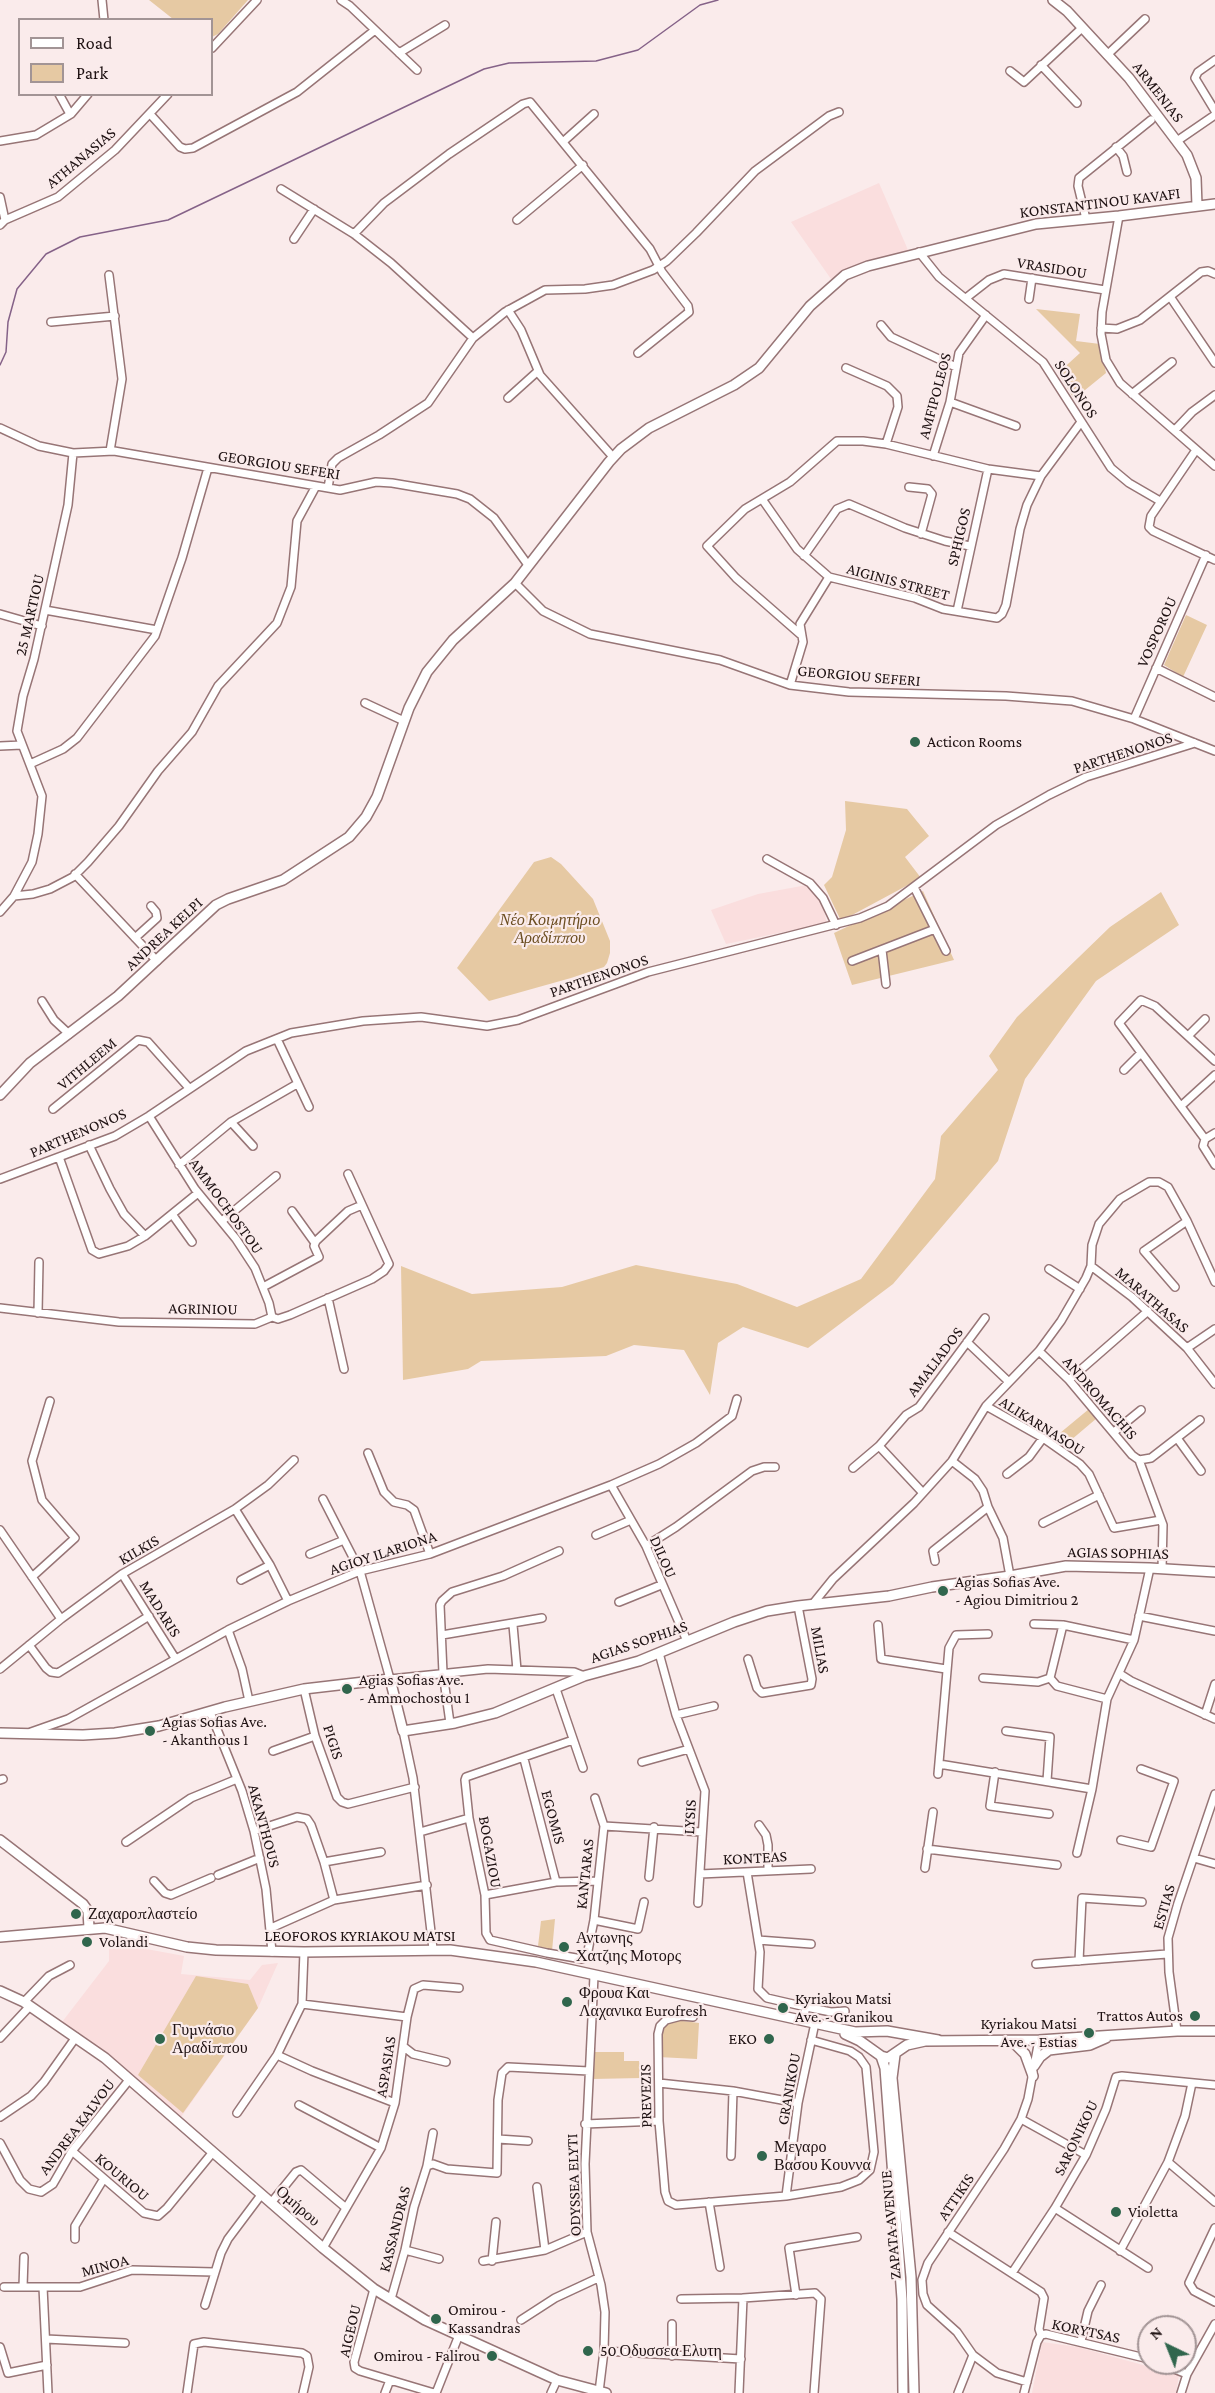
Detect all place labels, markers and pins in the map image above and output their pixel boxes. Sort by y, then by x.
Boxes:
place label: Acticon Rooms [927,732,1022,752]
marker: Acticon Rooms [908,735,922,749]
place label: Agias Sofias Ave. - Agiou Dimitriou 2 [955,1572,1078,1610]
marker: Agias Sofias Ave. - Agiou Dimitriou 2 [936,1584,950,1598]
place label: Agias Sofias Ave. - Ammochostou 1 [359,1670,470,1708]
marker: Agias Sofias Ave. - Ammochostou 1 [340,1682,354,1696]
place label: Agias Sofias Ave. - Akanthous 1 [162,1712,267,1750]
marker: Agias Sofias Ave. - Akanthous 1 [143,1724,157,1738]
place label: Ζαχαροπλαστείο [88,1904,197,1924]
marker: Ζαχαροπλαστείο [69,1907,83,1921]
place label: Αντωνης Χατζιης Μοτορς [576,1928,681,1966]
place label: Volandi [99,1932,148,1952]
marker: Volandi [80,1935,94,1949]
marker: Αντωνης Χατζιης Μοτορς [557,1940,571,1954]
place label: Φρουα Και Λαχανικα Eurofresh [579,1983,707,2021]
place label: Kyriakou Matsi Ave. - Granikou [795,1989,893,2027]
marker: Φρουα Και Λαχανικα Eurofresh [560,1995,574,2009]
marker: Kyriakou Matsi Ave. - Granikou [776,2001,790,2015]
place label: Trattos Autos [1097,2006,1183,2026]
marker: Trattos Autos [1188,2009,1202,2023]
place label: Kyriakou Matsi Ave. - Estias [980,2014,1077,2052]
place label: Γυμνάσιο Αραδίππου [172,2020,248,2058]
marker: Kyriakou Matsi Ave. - Estias [1082,2026,1096,2040]
place label: EKO [729,2029,757,2049]
marker: Γυμνάσιο Αραδίππου [153,2032,167,2046]
marker: EKO [762,2032,776,2046]
place label: Μεγαρο Βασου Κουννα [774,2137,871,2175]
marker: Μεγαρο Βασου Κουννα [755,2149,769,2163]
place label: Violetta [1128,2202,1178,2222]
marker: Violetta [1109,2205,1123,2219]
place label: Omirou - Kassandras [448,2300,520,2338]
marker: Omirou - Kassandras [429,2312,443,2326]
place label: 50 Οδυσσεα Ελυτη [600,2341,722,2361]
marker: 50 Οδυσσεα Ελυτη [581,2344,595,2358]
place label: Omirou - Falirou [374,2346,480,2366]
marker: Omirou - Falirou [485,2349,499,2363]

